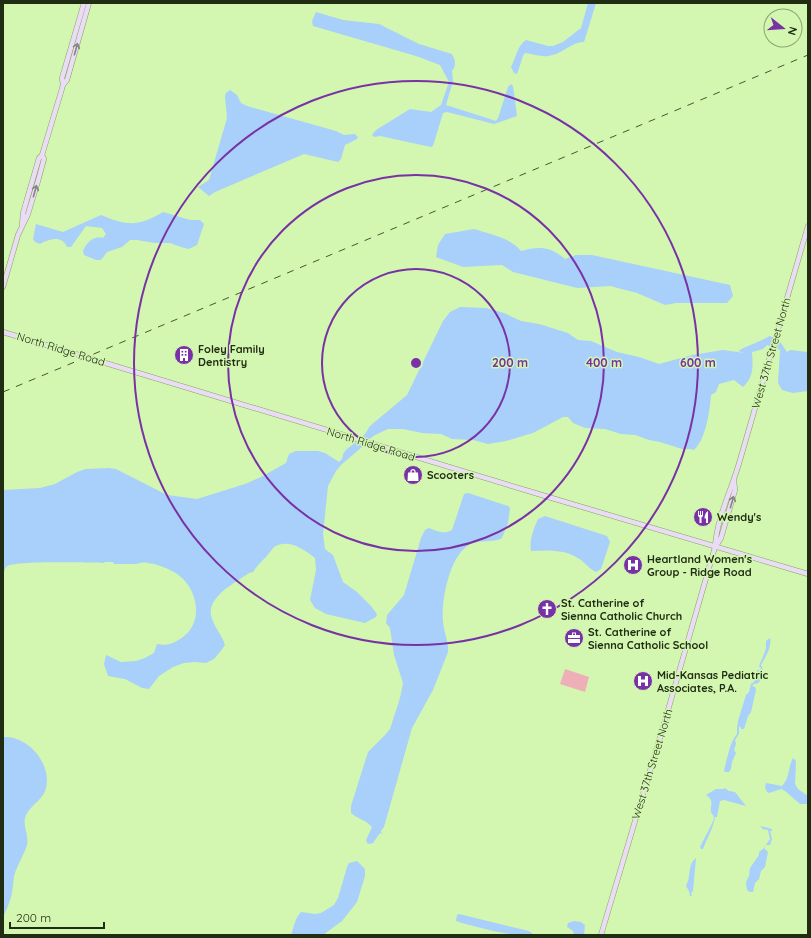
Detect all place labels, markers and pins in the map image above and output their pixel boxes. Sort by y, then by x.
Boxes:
place label: Foley Family Dentistry [198,342,265,369]
building icon: Foley Family Dentistry [173,344,195,366]
centre of rings [409,356,423,370]
shop icon: Scooters [402,464,424,486]
place label: Scooters [427,468,474,482]
restaurant icon: Wendy's [692,506,714,528]
place label: Wendy's [717,510,761,524]
place label: Heartland Women's Group - Ridge Road [647,552,752,579]
hospital icon: Heartland Women's Group - Ridge Road [622,554,644,576]
place label: St. Catherine of Sienna Catholic Church [561,596,682,623]
church icon: St. Catherine of Sienna Catholic Church [536,598,558,620]
place label: St. Catherine of Sienna Catholic School [588,625,708,652]
office icon: St. Catherine of Sienna Catholic School [563,627,585,649]
place label: Mid-Kansas Pediatric Associates, P.A. [657,668,769,695]
hospital icon: Mid-Kansas Pediatric Associates, P.A. [632,670,654,692]

